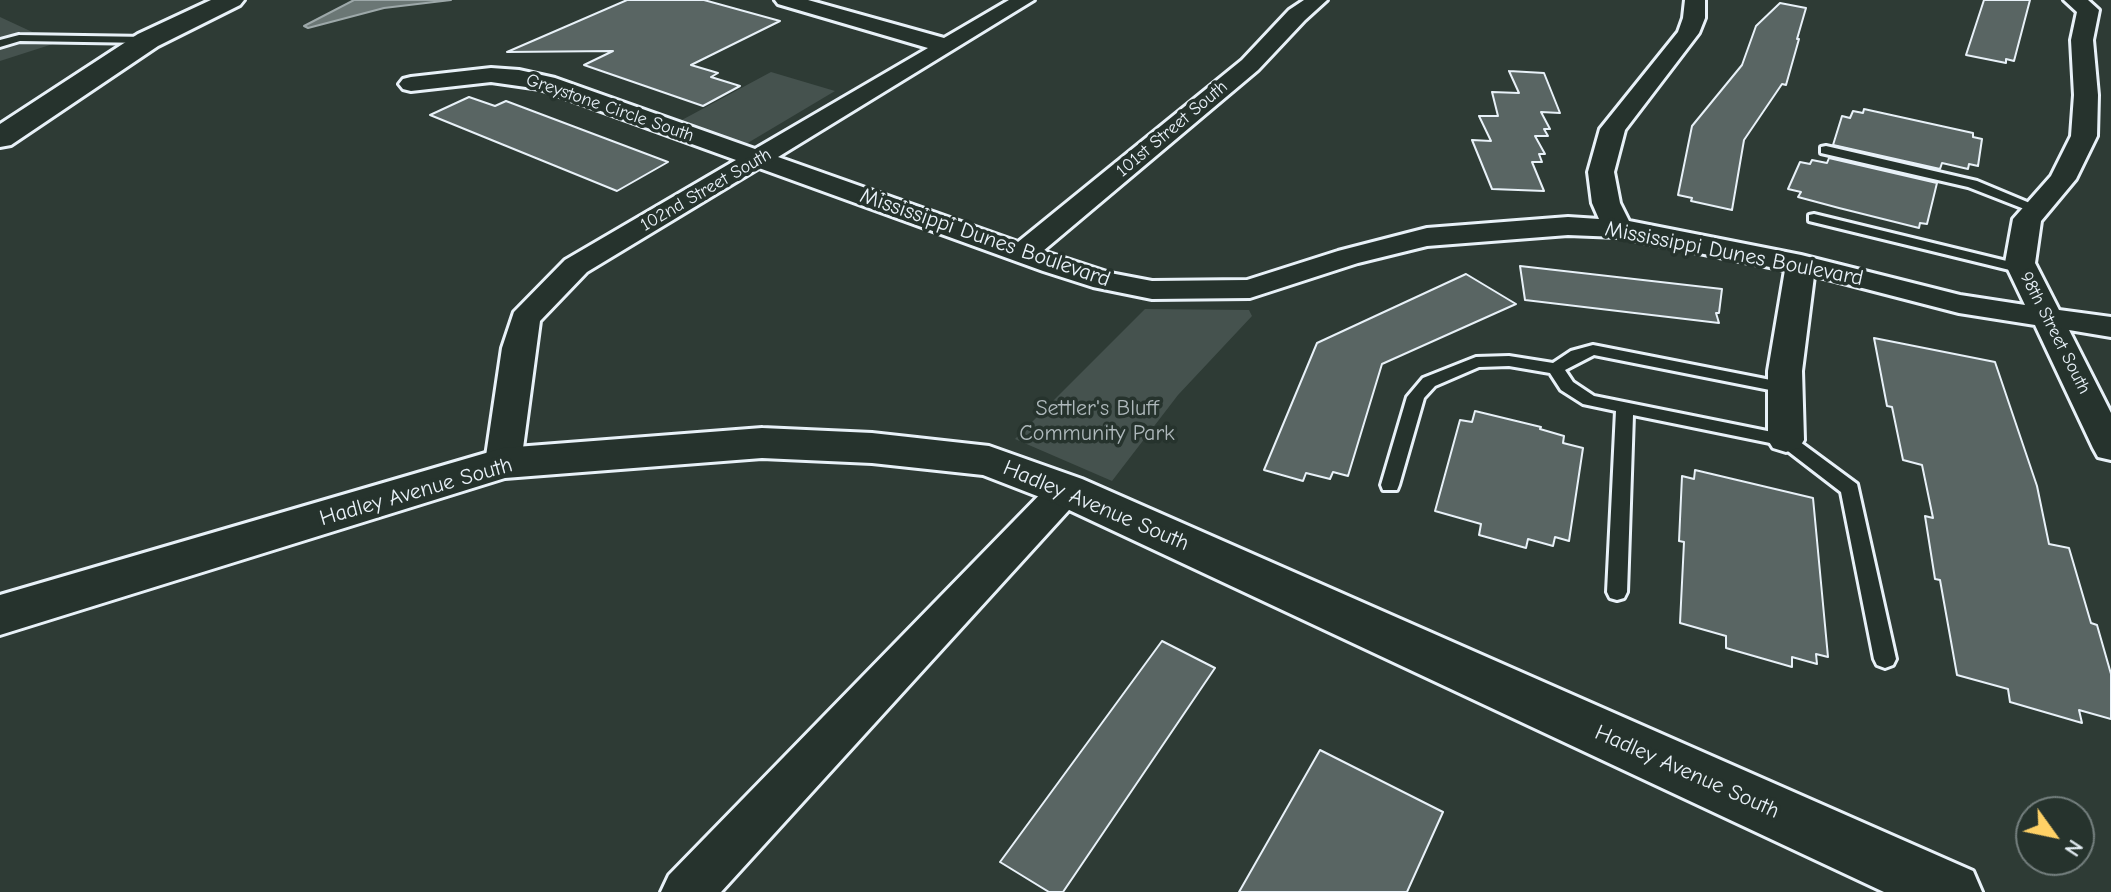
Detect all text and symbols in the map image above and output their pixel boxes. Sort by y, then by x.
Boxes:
street label: Greystone Circle South [523,69,697,147]
street label: 101st Street South [1112,76,1232,182]
street label: 102nd Street South [637,144,775,236]
street label: Mississippi Dunes Boulevard [857,183,1113,293]
street label: Mississippi Dunes Boulevard [1603,216,1865,292]
street label: 98th Street South [2015,268,2095,398]
park label: Settler's Bluff Community Park [1019,396,1175,448]
street label: Hadley Avenue South [317,452,515,532]
street label: Hadley Avenue South [999,455,1193,557]
street label: Hadley Avenue South [1591,719,1783,825]
north arrow [2015,796,2095,876]
text: N [2059,835,2088,861]

